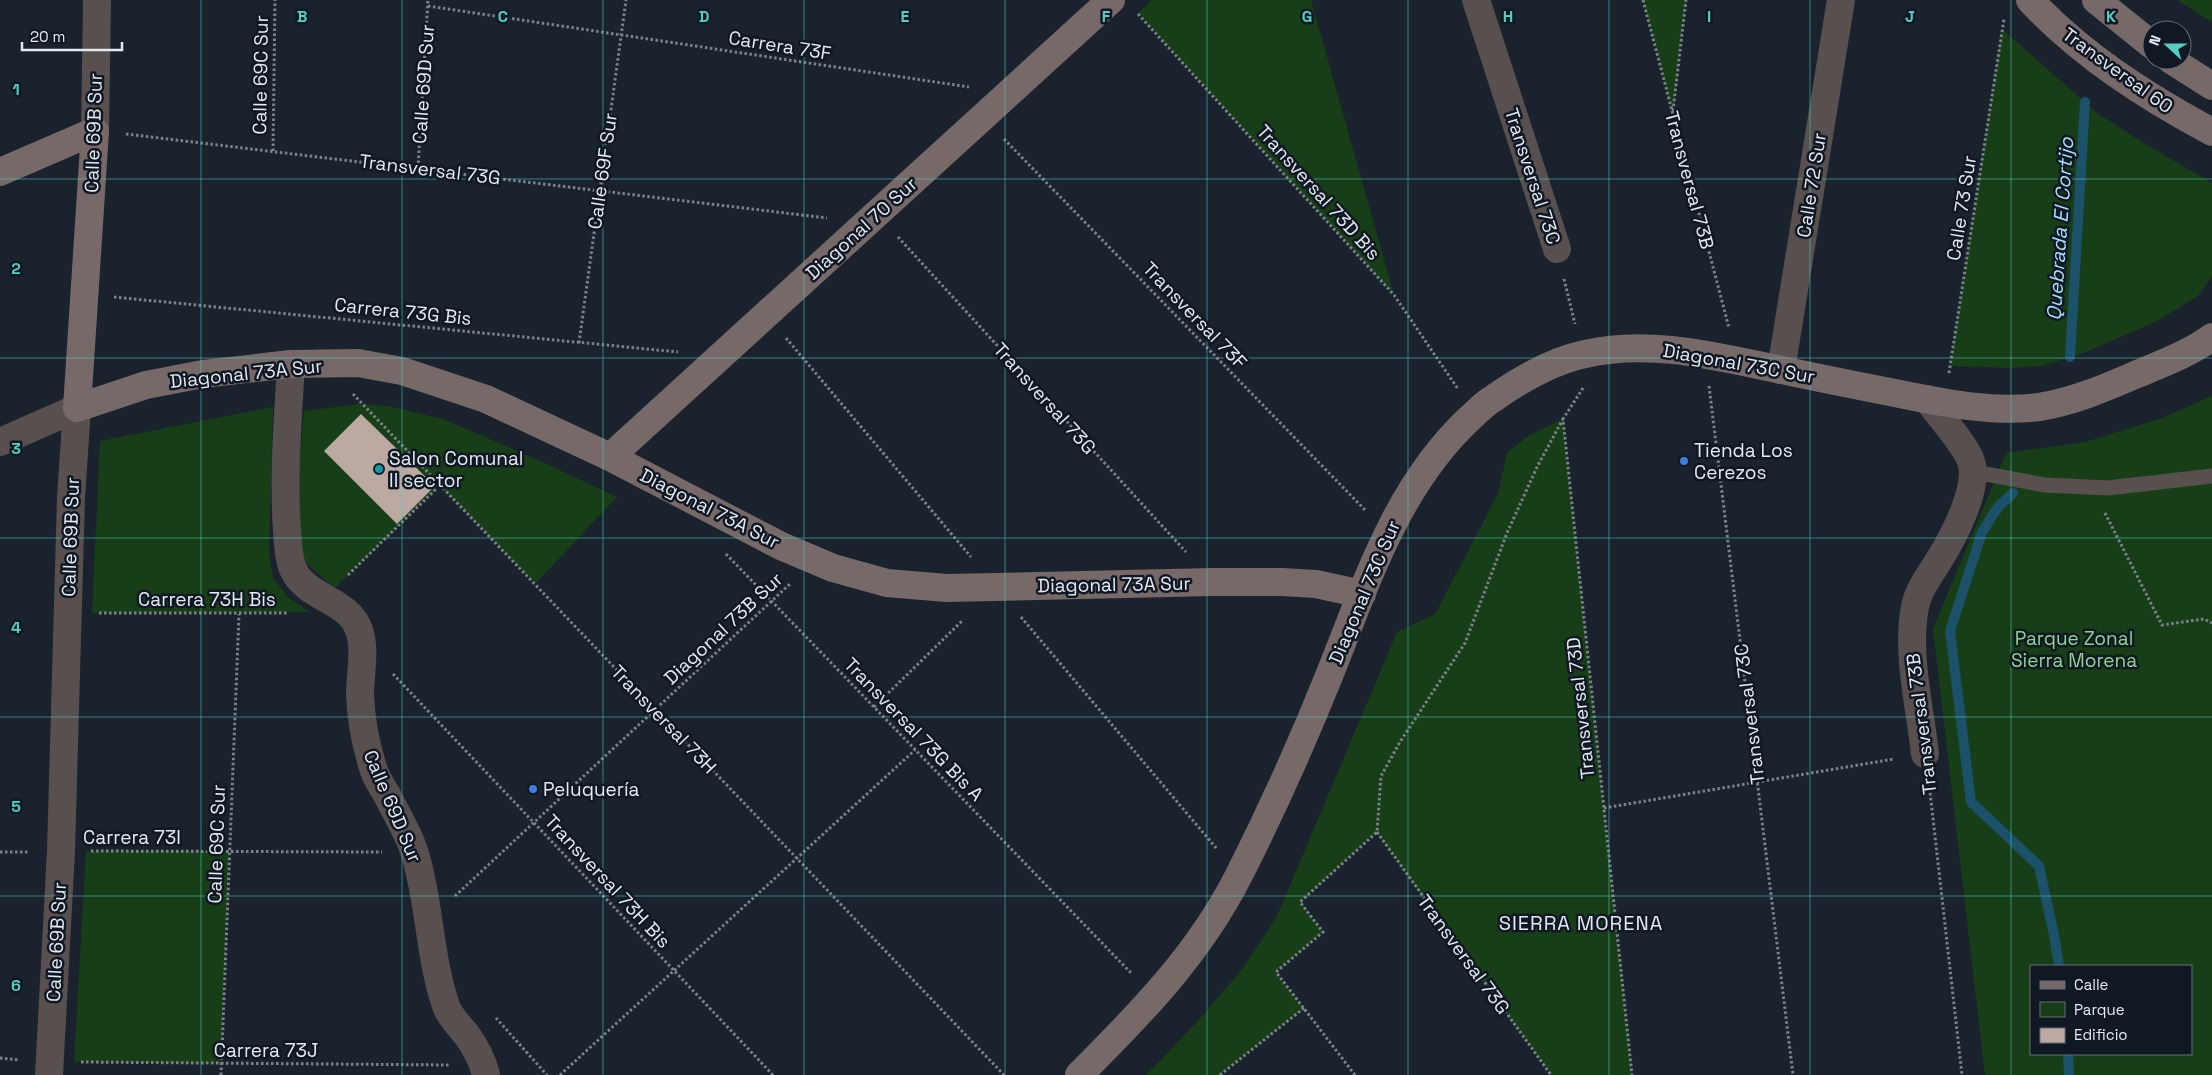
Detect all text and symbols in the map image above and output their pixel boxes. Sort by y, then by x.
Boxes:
text: B [297,6,307,27]
text: C [498,6,508,27]
text: D [699,6,709,27]
text: E [901,6,910,27]
text: F [1102,6,1111,27]
text: G [1302,6,1312,27]
text: H [1503,6,1513,27]
text: I [1707,6,1711,27]
text: J [1905,6,1915,27]
text: K [2106,6,2116,27]
street label: Calle 69C Sur [247,15,274,135]
scale bar [22,20,122,52]
north arrow [2142,20,2192,70]
street label: Transversal 60 [2057,22,2178,119]
street label: Calle 69D Sur [407,23,440,145]
street label: Carrera 73F [727,25,833,66]
text: 20 m [30,27,65,46]
text: N [2145,33,2165,48]
street label: Calle 69B Sur [79,73,108,193]
text: 1 [12,79,20,100]
street label: Transversal 73C [1499,105,1566,247]
street label: Transversal 73B [1659,108,1720,252]
street label: Calle 69F Sur [582,111,623,231]
street label: Transversal 73D Bis [1251,119,1386,265]
street label: Calle 72 Sur [1791,131,1832,239]
water label: Quebrada El Cortijo [2041,136,2079,322]
street label: Transversal 73G [358,148,502,191]
street label: Calle 73 Sur [1941,154,1982,262]
street label: Diagonal 70 Sur [800,172,922,285]
street label: Transversal 73F [1137,256,1252,374]
text: 2 [11,258,21,279]
street label: Carrera 73G Bis [333,292,473,331]
street label: Transversal 73G [988,337,1101,459]
street label: Diagonal 73C Sur [1661,338,1817,389]
street label: Diagonal 73A Sur [169,353,324,394]
text: 3 [11,438,21,459]
place label: Tienda Los Cerezos [1694,438,1793,485]
place label: Salon Comunal II sector [389,446,523,493]
marker: Tienda Los Cerezos [1678,455,1690,467]
marker: Salon Comunal II sector [373,463,385,475]
street label: Diagonal 73A Sur [636,463,784,554]
street label: Calle 69B Sur [56,477,85,597]
street label: Diagonal 73C Sur [1323,517,1406,668]
street label: Diagonal 73B Sur [658,567,788,690]
street label: Diagonal 73A Sur [1037,571,1191,598]
street label: Carrera 73H Bis [138,587,276,612]
text: 4 [11,617,21,638]
park label: Parque Zonal Sierra Morena [2011,626,2137,673]
street label: Transversal 73D [1561,636,1600,780]
street label: Transversal 73C [1728,642,1771,786]
street label: Transversal 73G Bis A [838,652,989,807]
street label: Transversal 73B [1900,652,1943,796]
street label: Transversal 73H [605,660,722,779]
street label: Calle 69D Sur [358,746,427,866]
place label: Peluquería [543,777,640,802]
marker: Peluquería [527,783,539,795]
street label: Calle 69C Sur [202,784,231,904]
text: 5 [11,796,21,817]
street label: Transversal 73H Bis [539,809,676,954]
street label: Carrera 73I [83,825,181,850]
street label: Calle 69B Sur [41,882,72,1002]
street label: Transversal 73G [1412,890,1515,1019]
district label: SIERRA MORENA [1499,910,1663,936]
legend [2030,965,2192,1055]
text: 6 [11,975,21,996]
text: Calle [2074,975,2109,994]
text: Parque [2074,1000,2125,1019]
text: Edificio [2074,1025,2128,1044]
street label: Carrera 73J [214,1038,318,1063]

